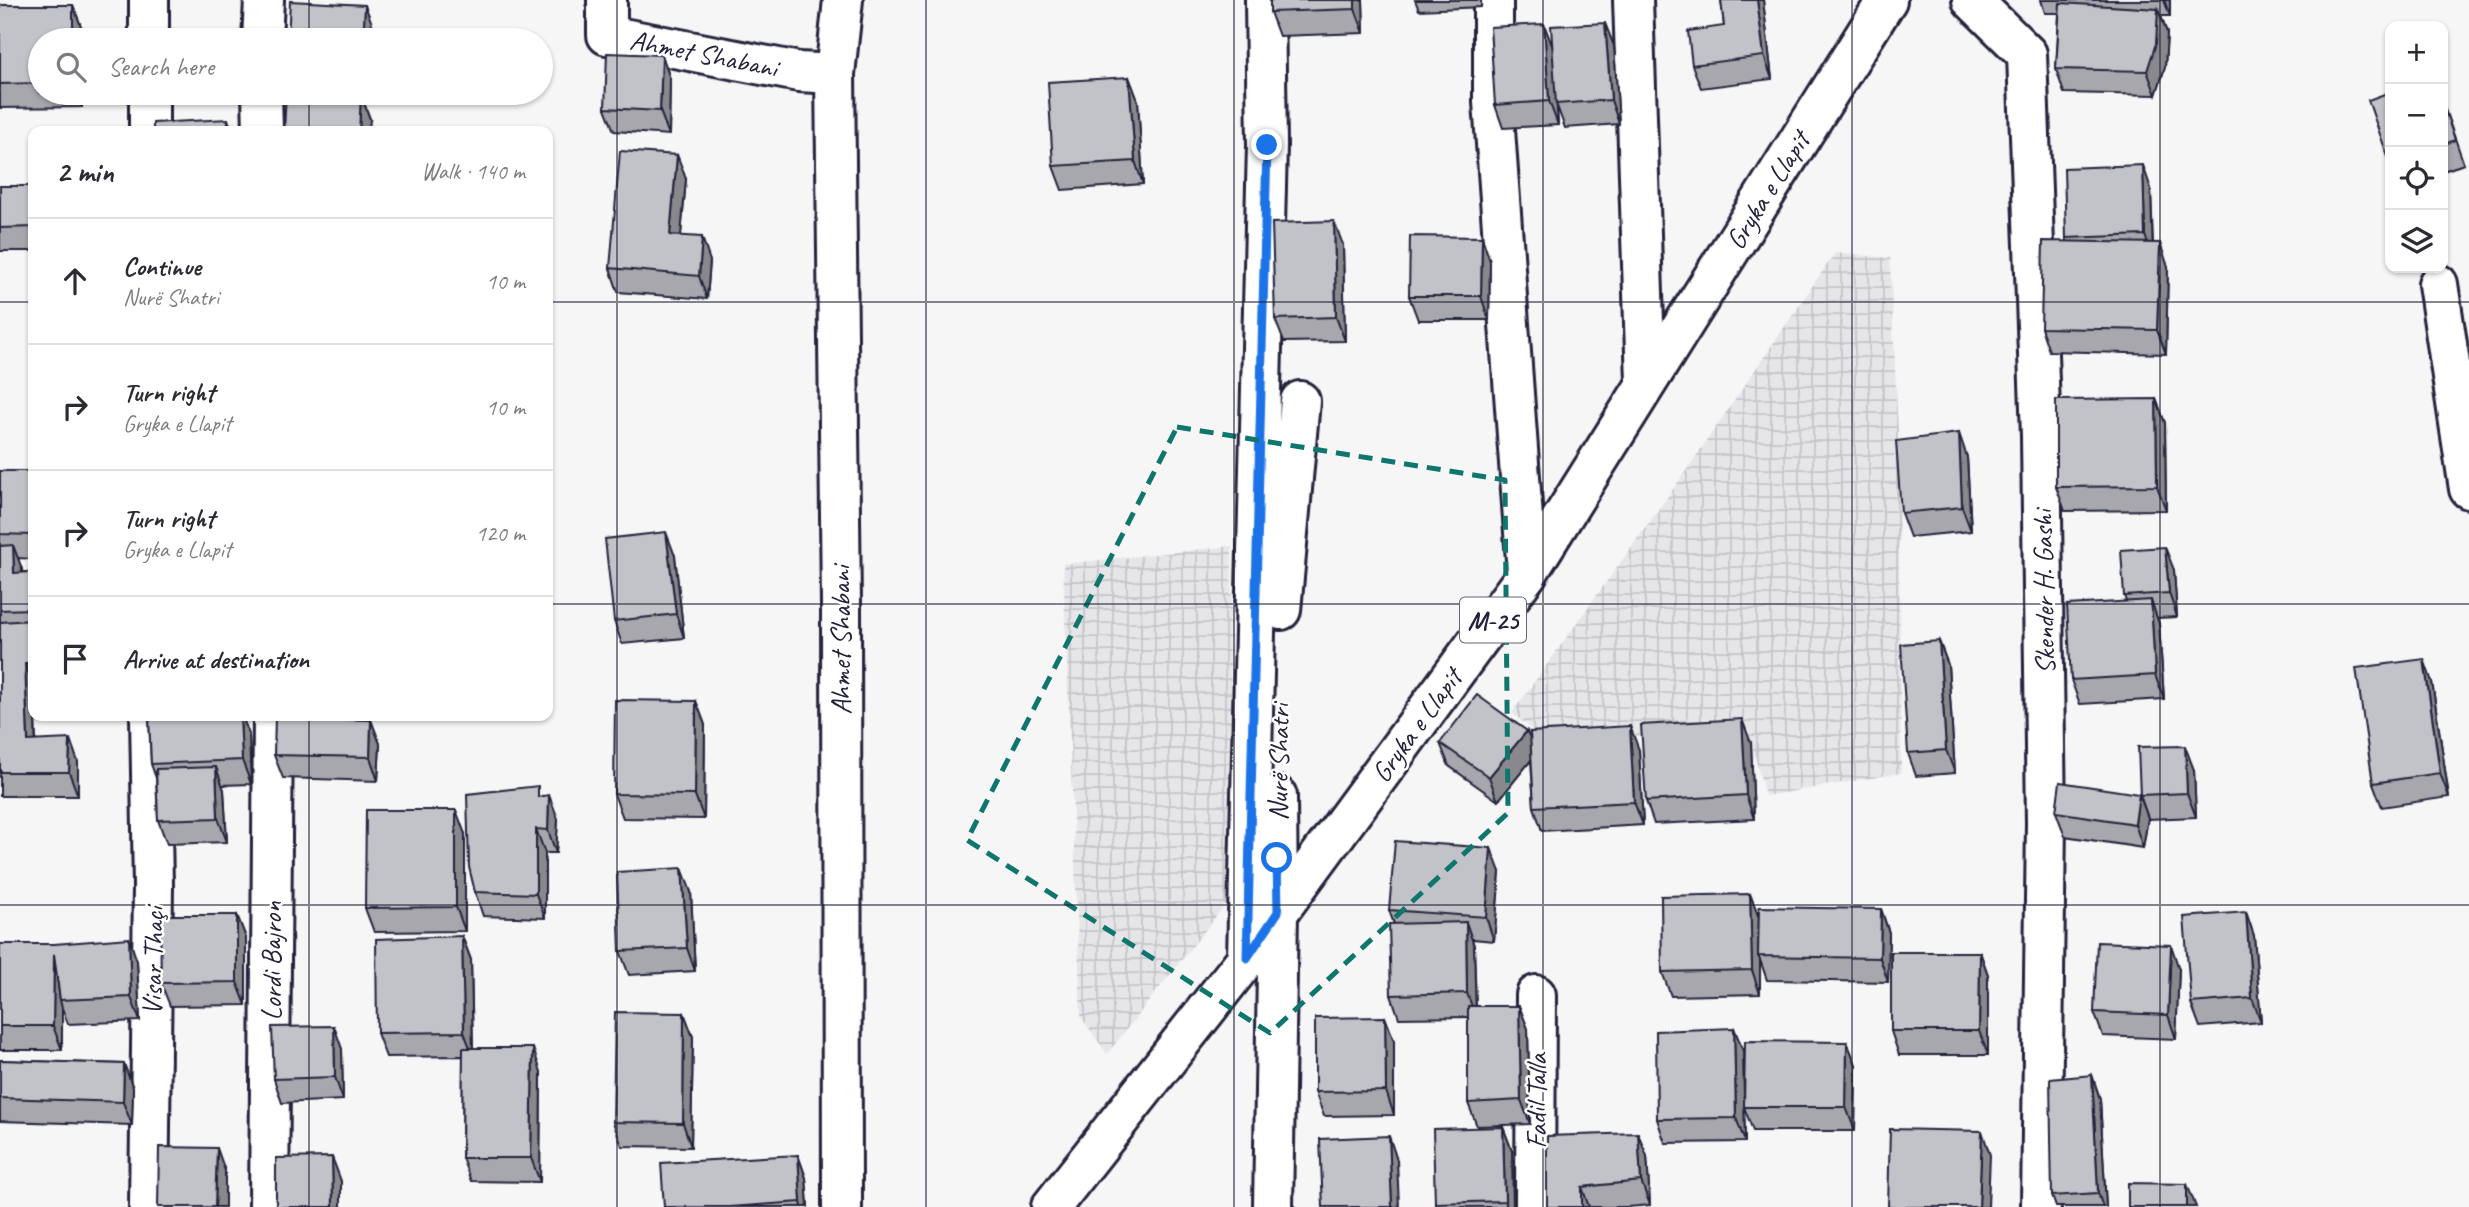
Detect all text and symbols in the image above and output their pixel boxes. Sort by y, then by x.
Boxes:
map controls [2385,21,2448,273]
button: + [2385,21,2448,84]
street label: Ahmet Shabani [627,22,784,86]
search box [28,28,553,105]
icon: search [52,48,90,86]
text: Search here [108,50,214,83]
button: − [2385,84,2448,147]
street label: Gryka e Llapit [1718,122,1819,255]
route end [1251,129,1282,160]
button: locate [2385,147,2448,210]
text: 2 min [56,153,113,191]
text: Walk · 140 m [421,157,525,186]
button: layers [2385,210,2448,273]
text: Continue [123,250,201,283]
icon: ahead [56,262,94,300]
text: 10 m [486,267,525,296]
text: Nurë Shatri [123,283,219,312]
text: Turn right [123,376,214,409]
icon: right [56,388,94,426]
text: 10 m [486,393,525,422]
text: Gryka e Llapit [123,409,231,438]
text: Turn right [123,502,214,535]
street label: Skender H. Gashi [2025,506,2062,675]
icon: right [56,514,94,552]
text: 120 m [476,519,525,548]
text: Gryka e Llapit [123,535,231,564]
street label: Ahmet Shabani [823,562,858,715]
road number: M-25 [1460,598,1526,642]
icon: arrive [56,640,94,678]
text: Arrive at destination [123,643,309,676]
street label: Gryka e Llapit [1363,659,1472,789]
street label: Nurë Shatri [1260,699,1297,821]
route start [1261,842,1292,873]
street label: Lordi Bajron [254,901,289,1021]
street label: Visar Thaçi [134,903,171,1016]
street label: Fadil Talla [1519,1052,1554,1149]

